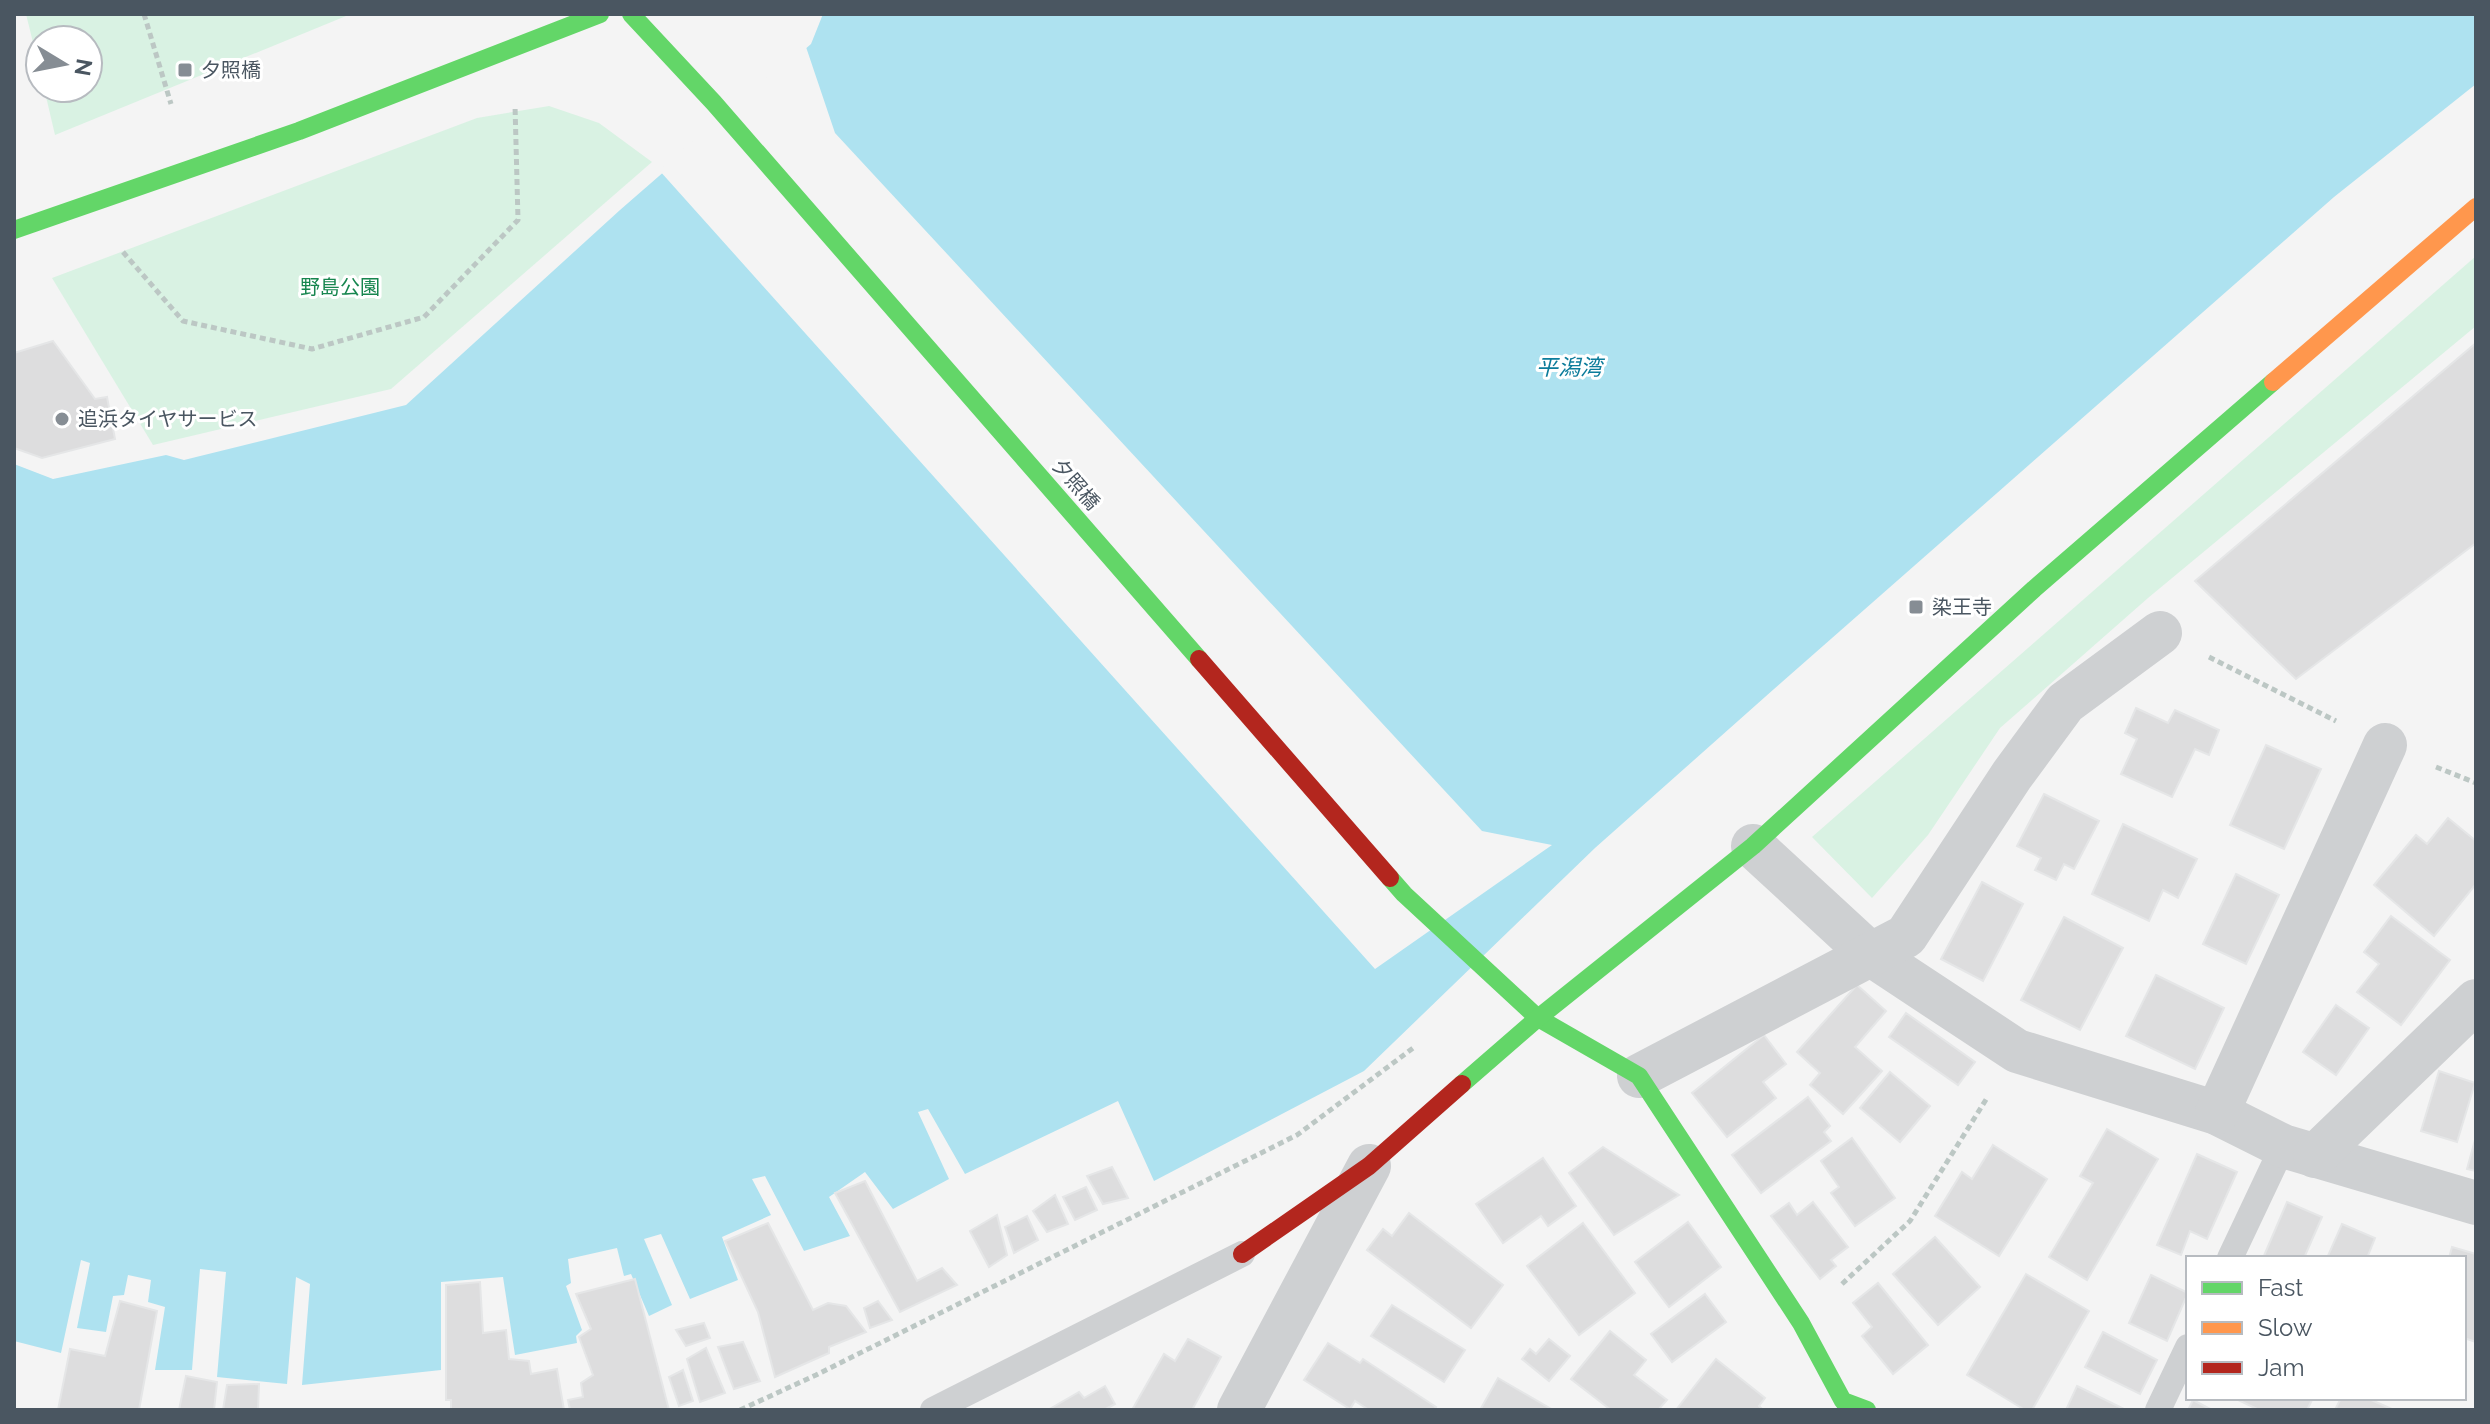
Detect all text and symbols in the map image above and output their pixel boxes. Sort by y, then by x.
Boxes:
north arrow [24,24,104,104]
text: N [69,57,98,78]
place label: 夕照橋 [201,58,261,82]
marker: 夕照橋 [176,61,194,79]
park label: 野島公園 [300,275,380,299]
water label: 平潟湾 [1536,354,1606,380]
place label: 追浜タイヤサービス [78,407,257,431]
marker: 追浜タイヤサービス [53,410,71,428]
street label: 夕照橋 [1047,453,1105,515]
place label: 染王寺 [1932,595,1992,619]
marker: 染王寺 [1907,598,1925,616]
legend [2186,1256,2466,1400]
text: Fast [2258,1273,2303,1302]
text: Slow [2258,1313,2313,1342]
text: Jam [2258,1353,2304,1382]

